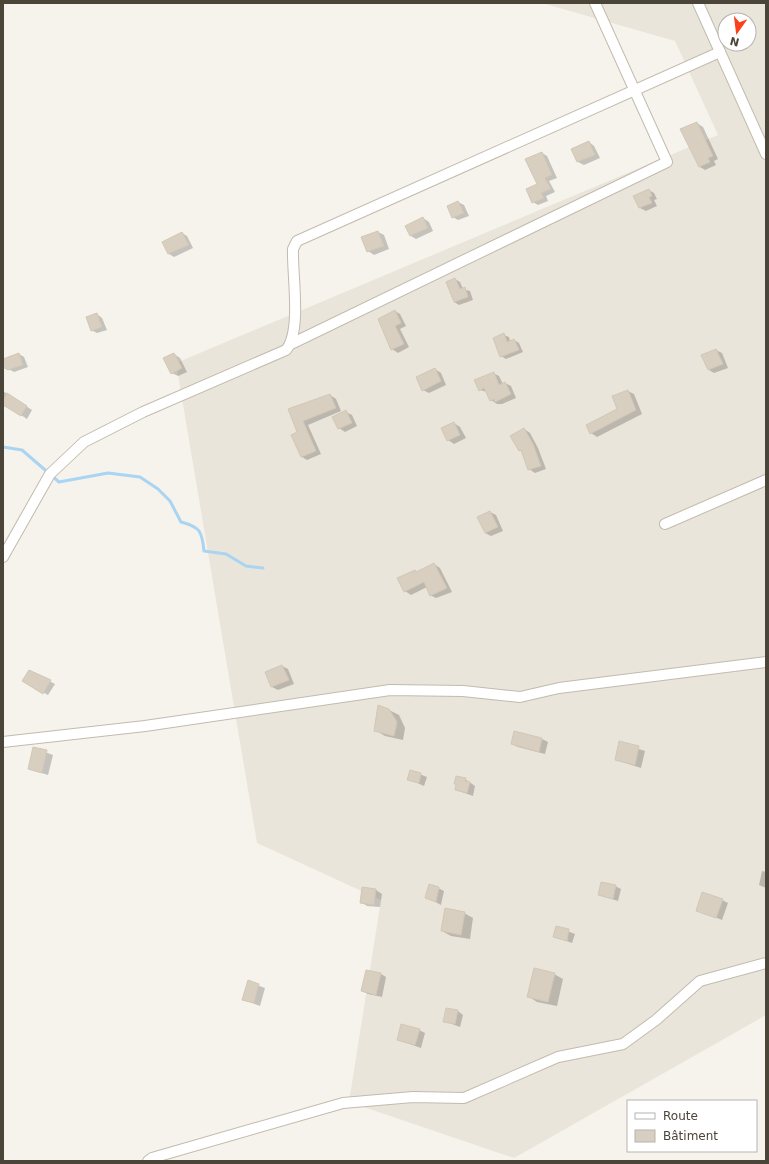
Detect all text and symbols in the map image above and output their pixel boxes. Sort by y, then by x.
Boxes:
north arrow [717,12,757,52]
text: N [729,34,741,49]
legend [627,1100,757,1152]
text: Route [663,1109,698,1123]
text: Bâtiment [663,1129,718,1143]

